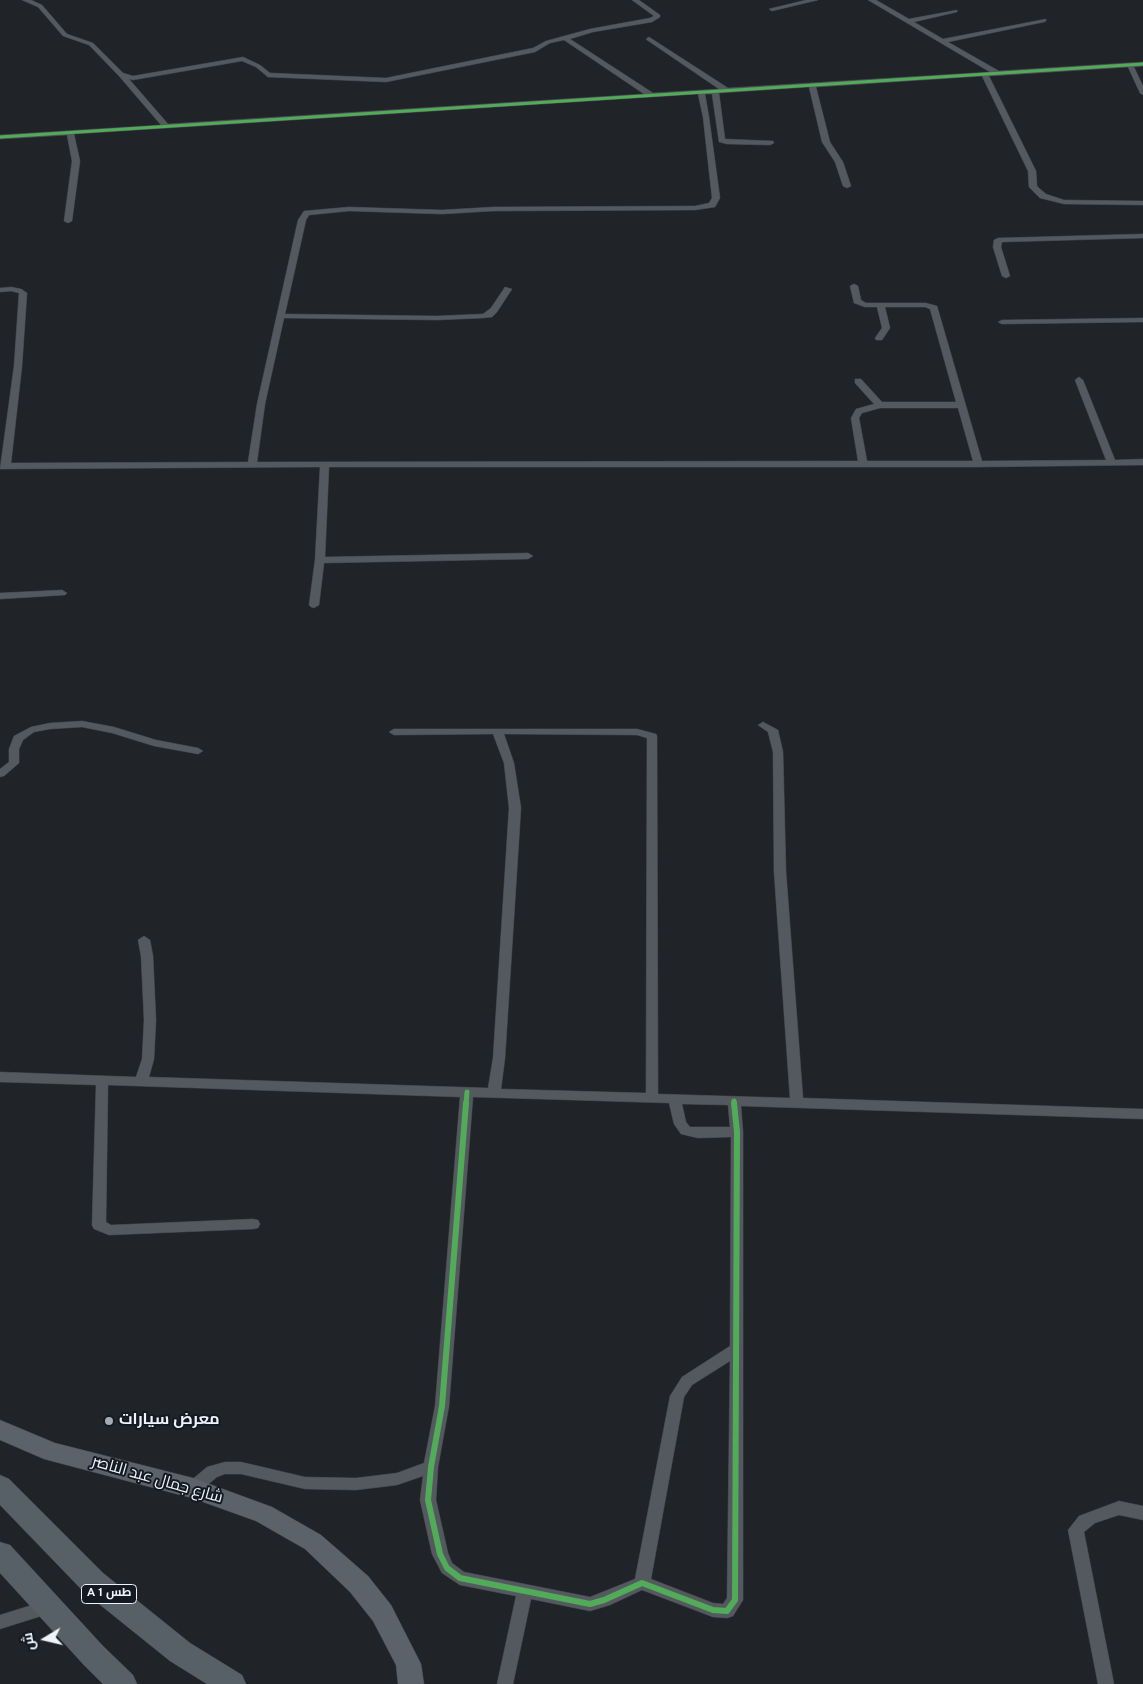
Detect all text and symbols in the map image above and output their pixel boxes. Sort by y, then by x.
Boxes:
place label: معرض سيارات [119,1411,220,1431]
marker: معرض سيارات [103,1415,115,1427]
street label: شارع جمال عبد الناصر [89,1453,225,1509]
road number: A 1 طس [82,1585,136,1604]
north arrow [20,1614,70,1664]
text: ش [20,1631,39,1652]

